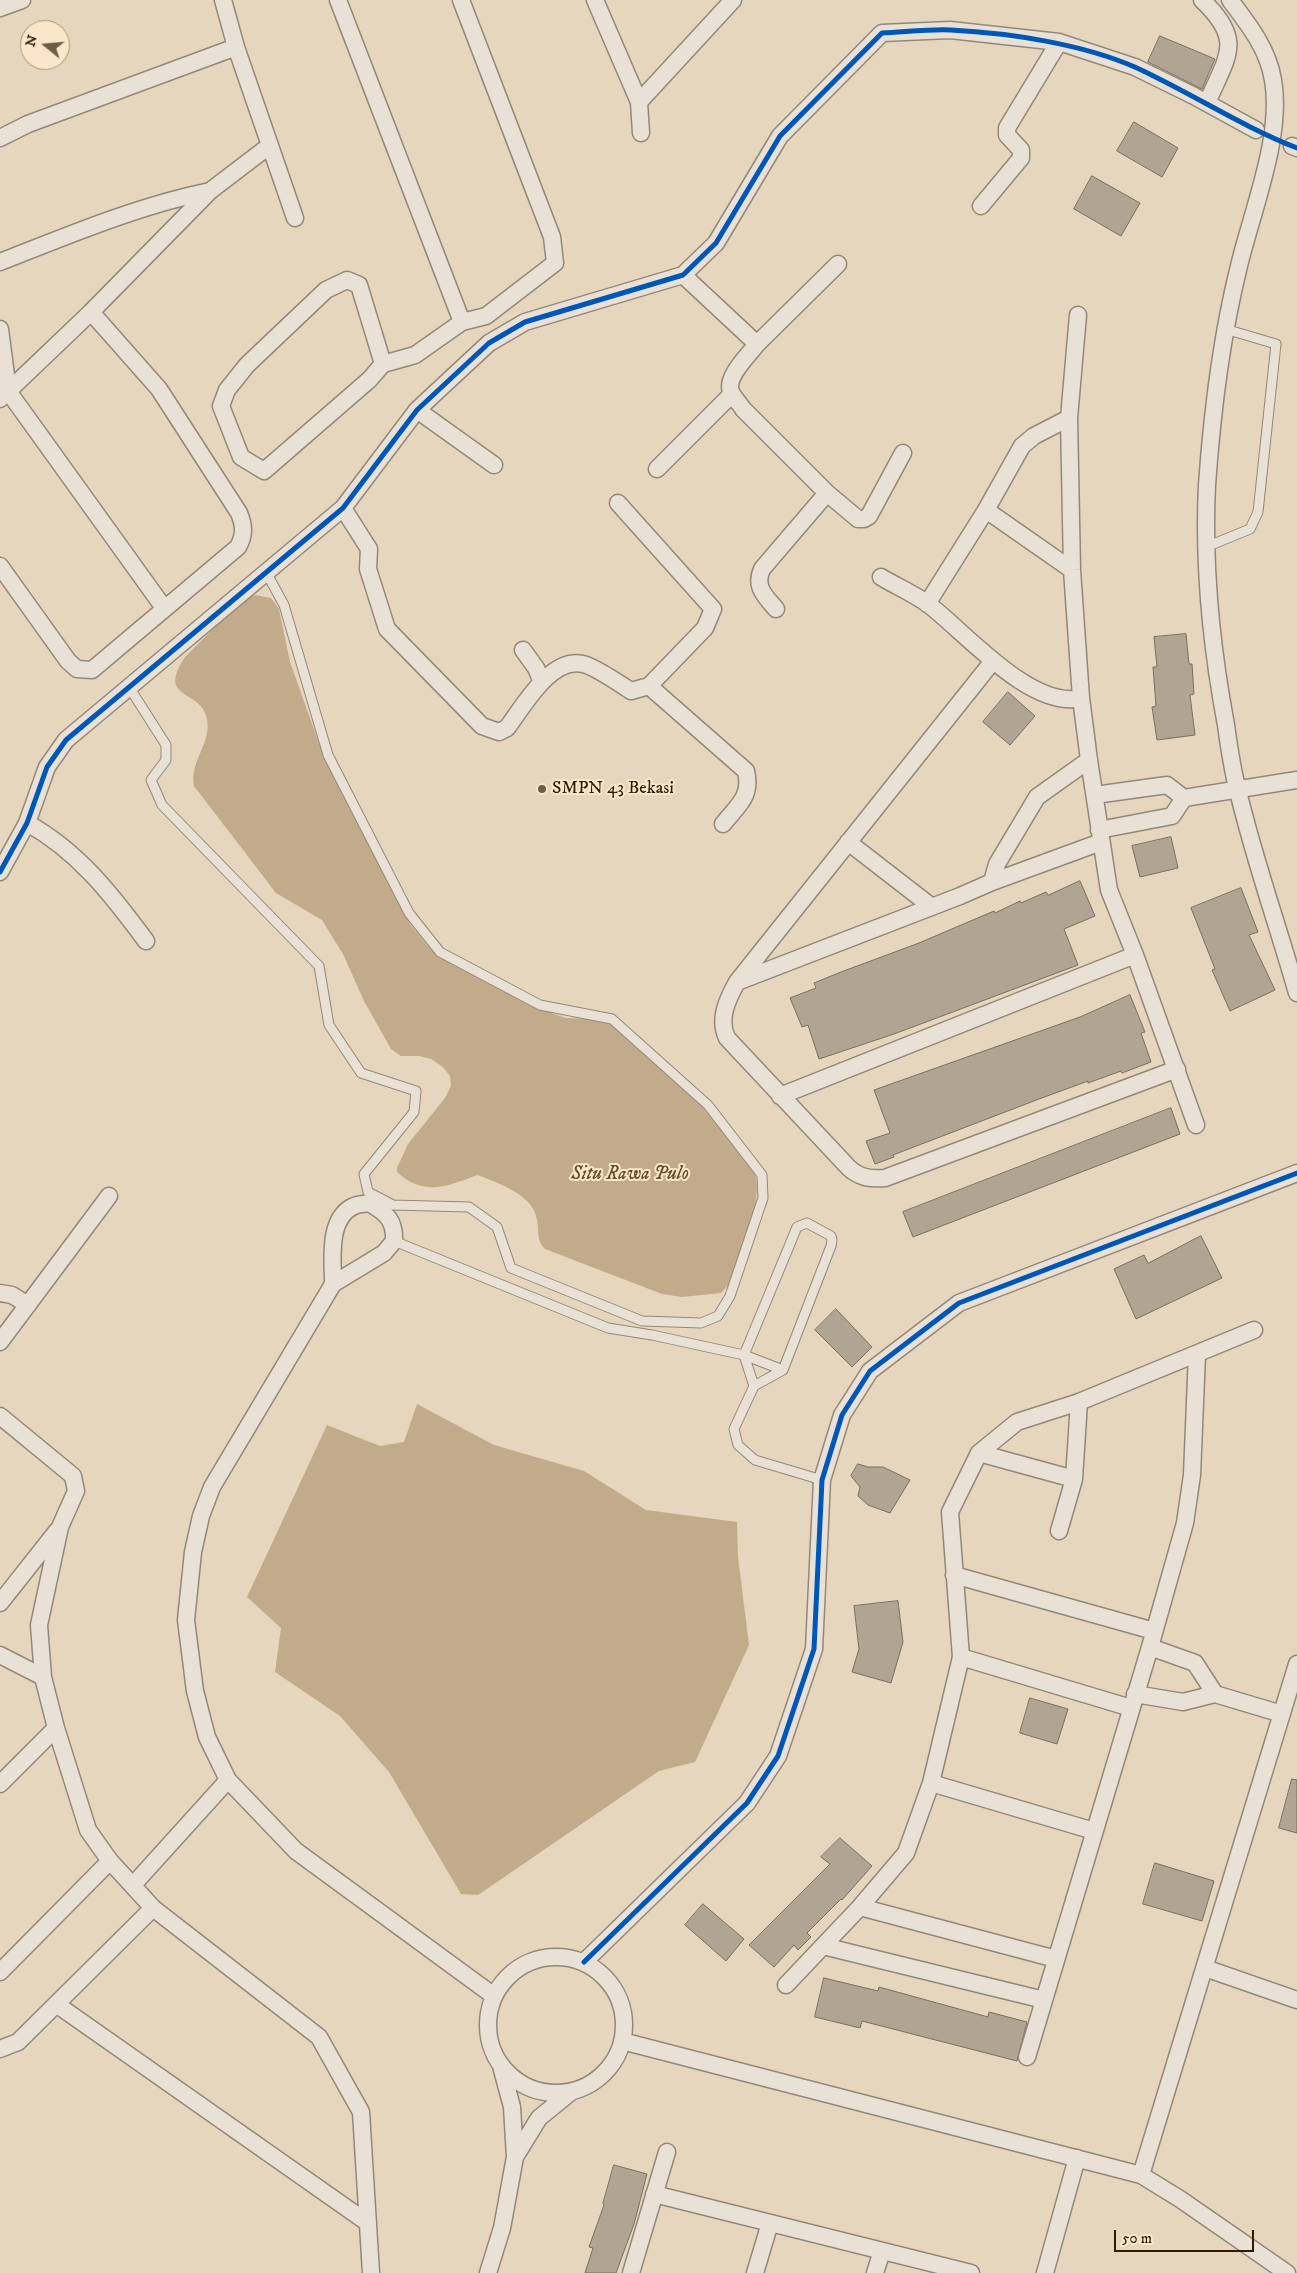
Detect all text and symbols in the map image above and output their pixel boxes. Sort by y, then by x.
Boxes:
north arrow [20,20,70,70]
text: N [21,33,42,49]
place label: SMPN 43 Bekasi [552,778,674,800]
marker: SMPN 43 Bekasi [536,783,548,795]
water label: Situ Rawa Pulo [571,1164,689,1186]
scale bar [1117,2220,1257,2252]
text: 50 m [1122,2229,1152,2248]

